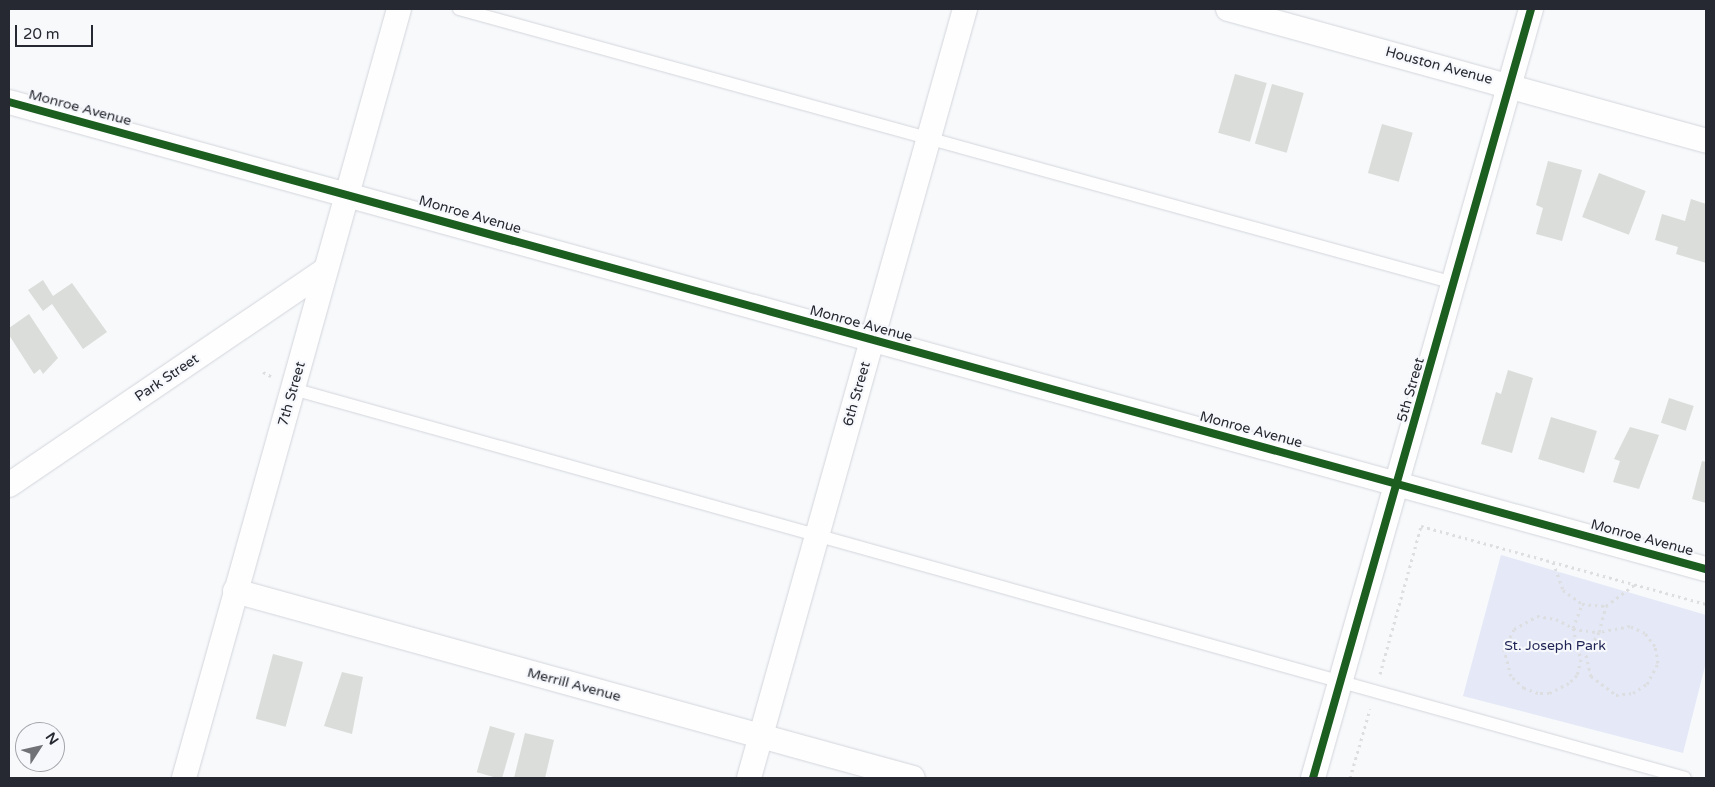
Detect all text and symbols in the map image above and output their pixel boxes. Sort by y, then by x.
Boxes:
scale bar [18,15,95,47]
text: 20 m [23,25,60,43]
street label: Houston Avenue [1384,44,1494,88]
street label: Monroe Avenue [27,86,133,130]
street label: Monroe Avenue [417,192,523,238]
street label: Monroe Avenue [808,302,914,346]
street label: Park Street [132,350,202,406]
street label: 5th Street [1394,356,1428,424]
street label: 7th Street [275,360,309,428]
street label: 6th Street [840,360,874,428]
street label: Monroe Avenue [1198,408,1304,452]
street label: Monroe Avenue [1589,516,1695,560]
park label: St. Joseph Park [1504,638,1606,654]
street label: Merrill Avenue [525,664,623,706]
north arrow [15,722,65,772]
text: N [42,729,62,748]

